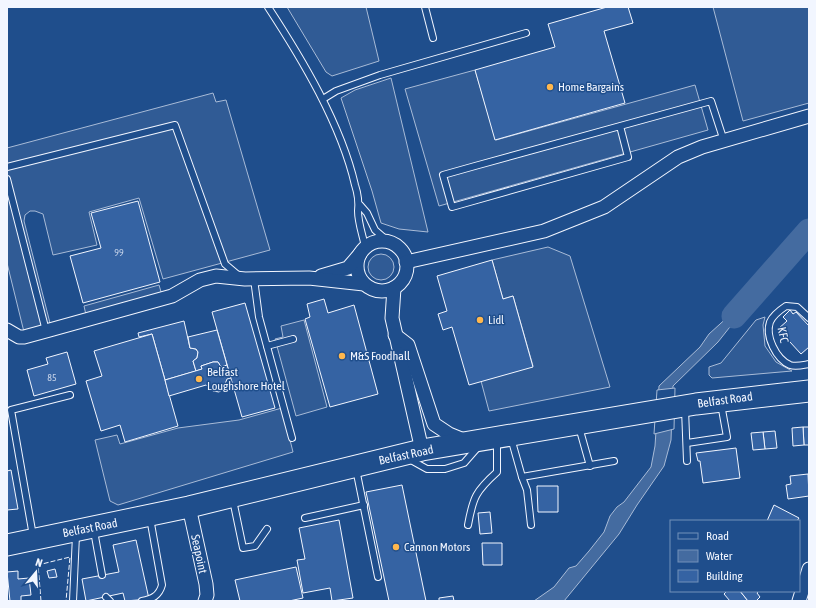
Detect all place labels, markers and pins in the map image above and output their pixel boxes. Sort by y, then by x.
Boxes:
place label: Home Bargains [558,80,624,94]
marker: Home Bargains [545,82,555,92]
place label: Lidl [488,313,505,327]
marker: Lidl [475,315,485,325]
place label: M&S Foodhall [350,349,411,363]
marker: M&S Foodhall [337,351,347,361]
place label: Belfast Loughshore Hotel [207,365,286,393]
marker: Belfast Loughshore Hotel [194,374,204,384]
place label: Cannon Motors [404,540,470,554]
marker: Cannon Motors [391,542,401,552]

